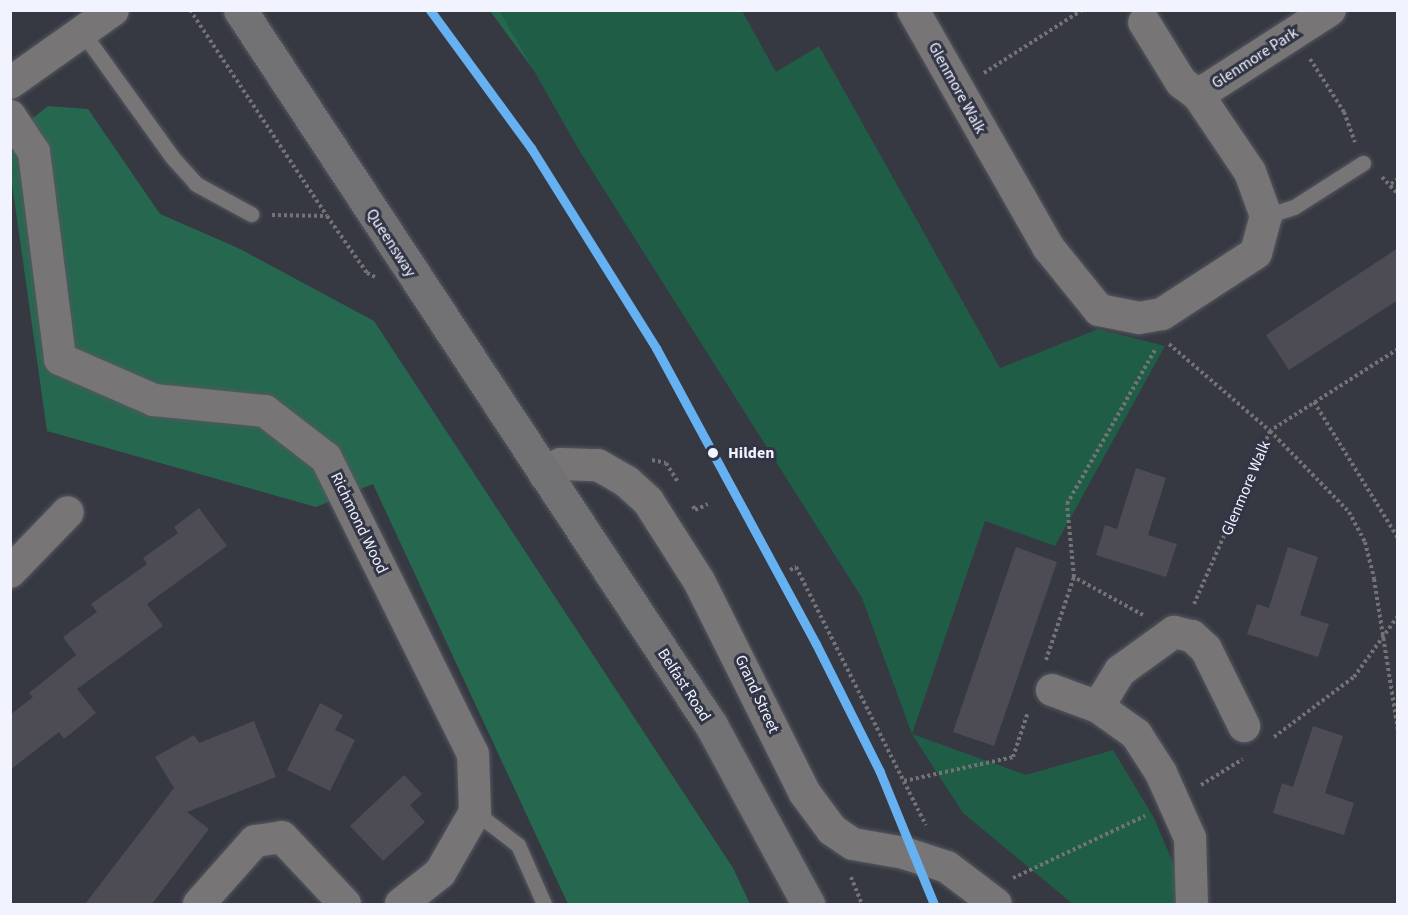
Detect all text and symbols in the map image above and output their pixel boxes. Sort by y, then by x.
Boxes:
street label: Glenmore Park [1208,23,1302,93]
street label: Glenmore Walk [924,39,990,137]
street label: Queensway [362,205,420,281]
street label: Glenmore Walk [1217,438,1275,538]
marker: Hilden [703,443,723,463]
place label: Hilden [728,443,774,463]
street label: Richmond Wood [326,469,392,577]
street label: Belfast Road [653,645,715,725]
street label: Grand Street [731,652,783,736]

